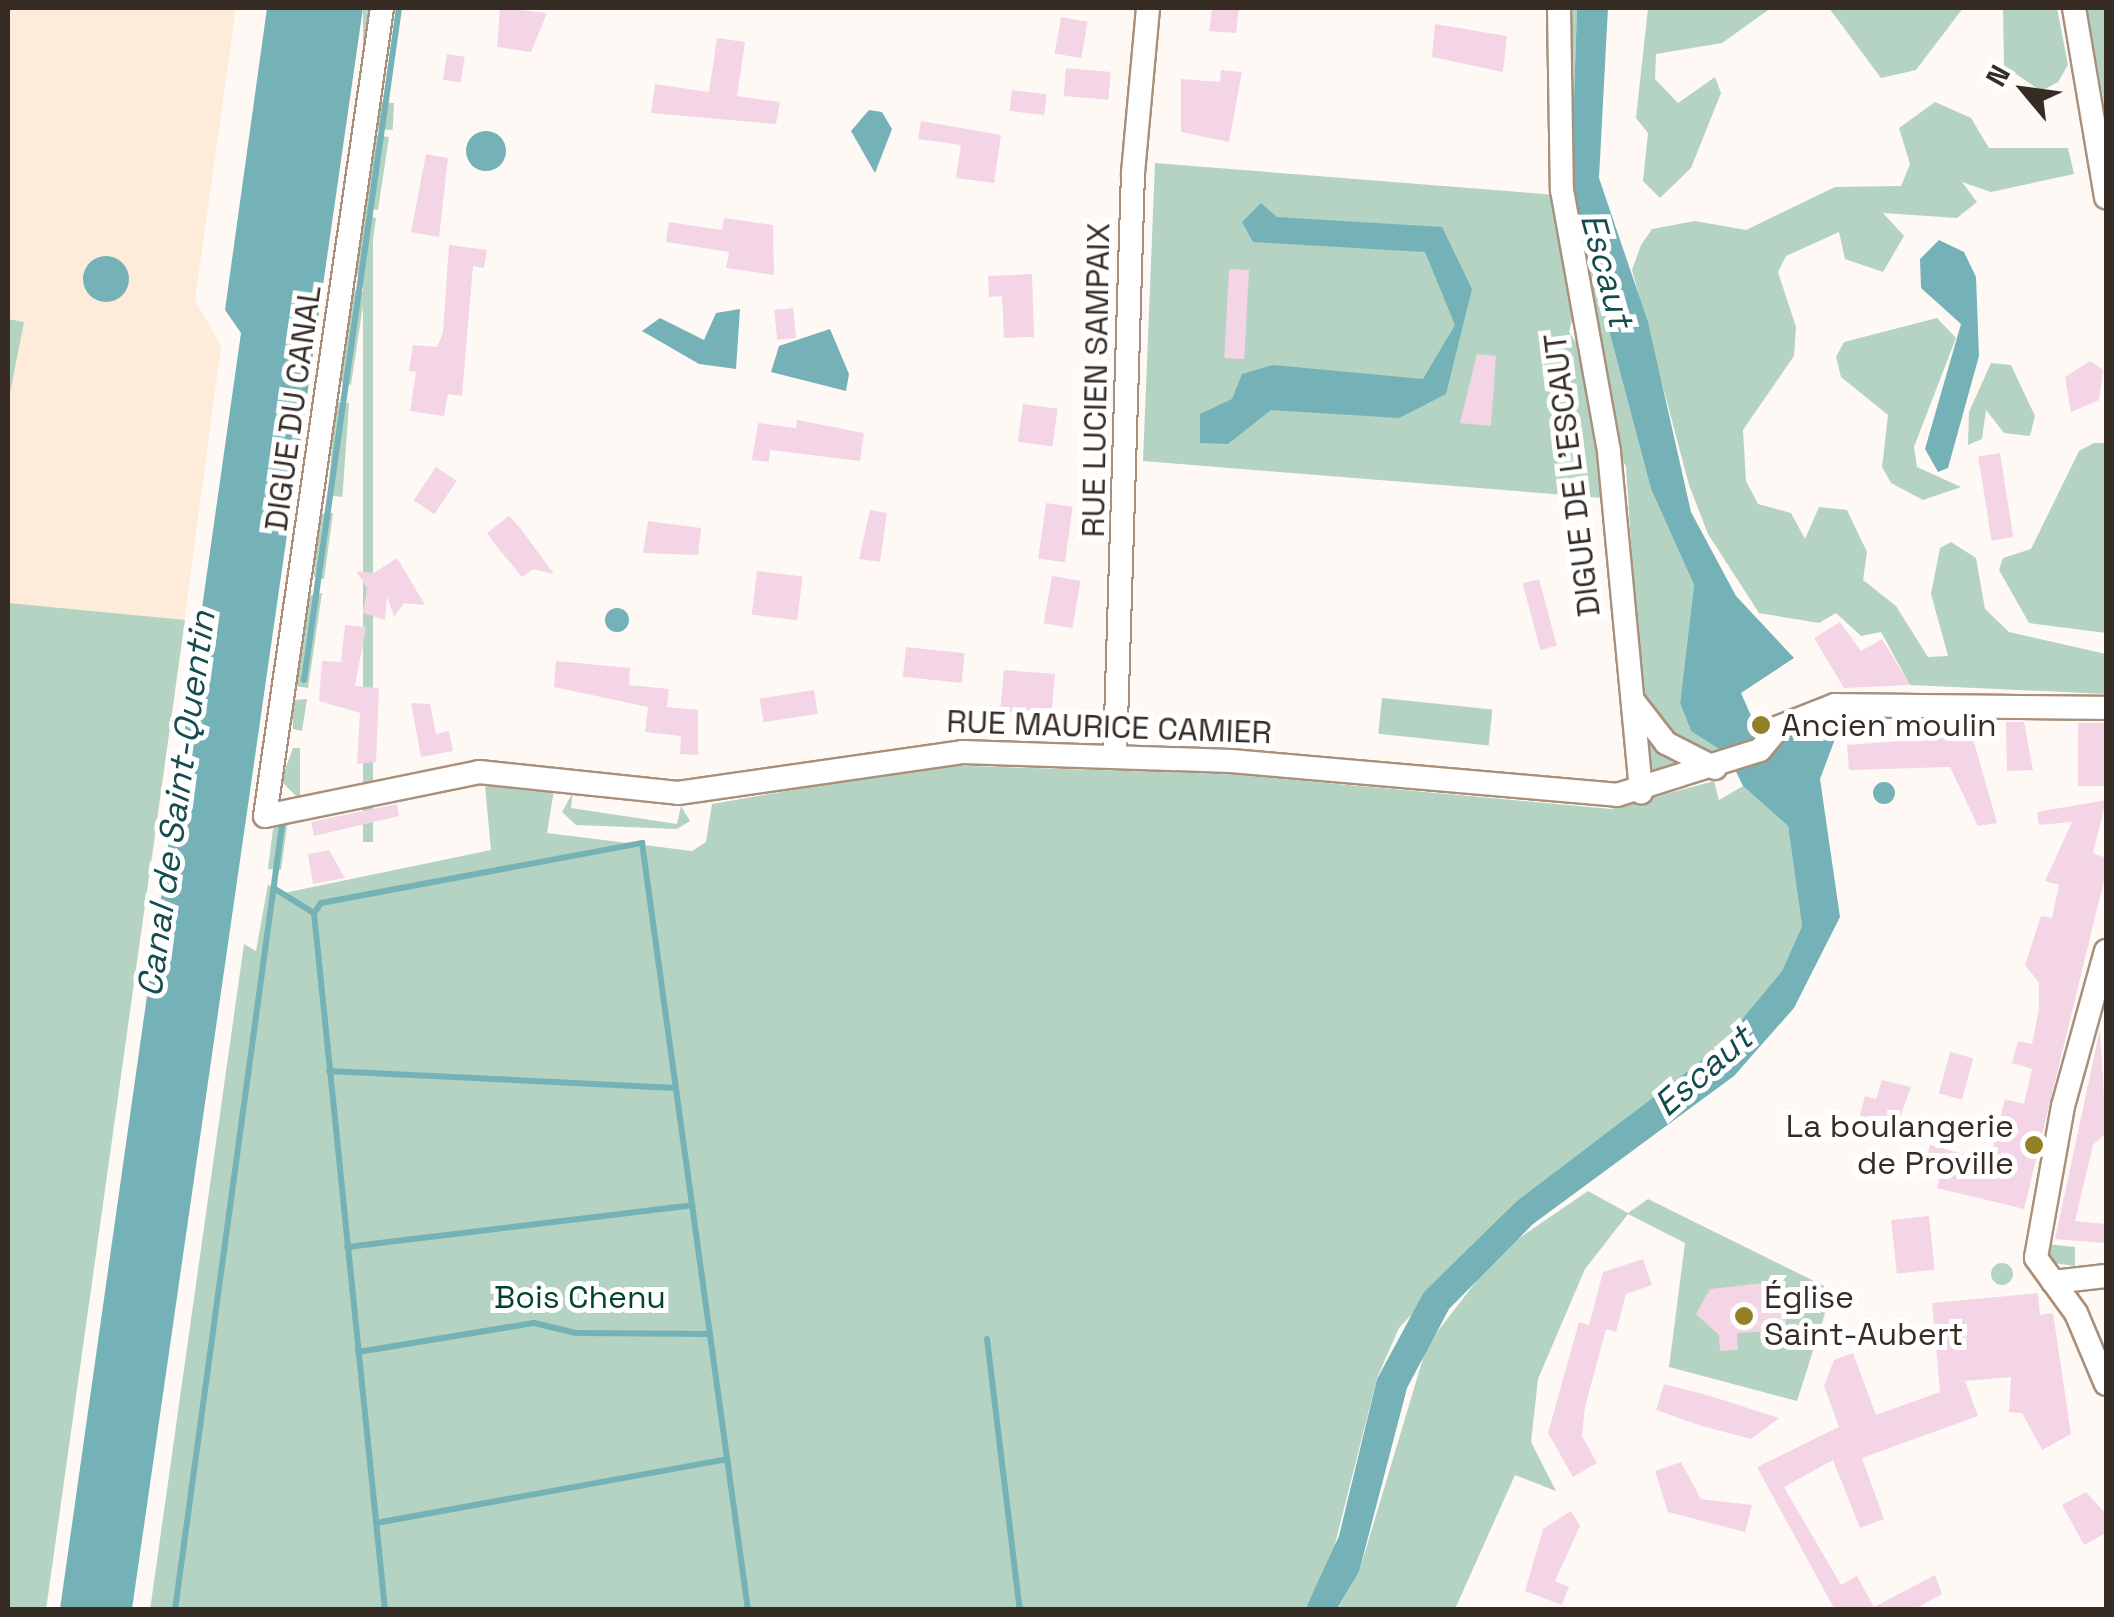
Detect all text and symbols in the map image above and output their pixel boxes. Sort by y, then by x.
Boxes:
north arrow [1974,40,2074,140]
text: N [1977,59,2018,92]
water label: Escaut [1572,208,1642,332]
street label: RUE LUCIEN SAMPAIX [1074,222,1118,538]
street label: DIGUE DU CANAL [257,283,329,533]
street label: DIGUE DE L'ESCAUT [1536,331,1608,619]
water label: Canal de Saint-Quentin [128,608,224,1000]
street label: RUE MAURICE CAMIER [946,702,1272,752]
place label: Ancien moulin [1781,706,1997,744]
marker: Ancien moulin [1750,714,1772,736]
water label: Escaut [1645,1017,1761,1125]
place label: La boulangerie de Proville [1786,1108,2014,1183]
marker: La boulangerie de Proville [2023,1134,2045,1156]
park label: Bois Chenu [494,1278,666,1316]
place label: Église Saint-Aubert [1764,1279,1963,1354]
marker: Église Saint-Aubert [1733,1305,1755,1327]

